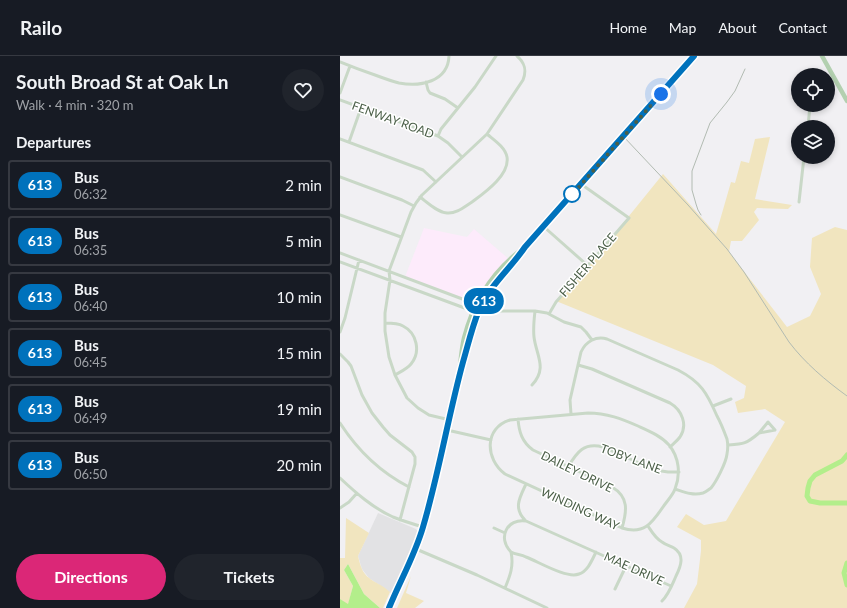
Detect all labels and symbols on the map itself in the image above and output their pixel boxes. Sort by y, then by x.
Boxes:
your location [651,84,671,104]
street label: FENWAY ROAD [350,98,436,141]
unlabelled marker [563,185,581,203]
street label: FISHER PLACE [556,230,619,300]
line badge: 613 [461,288,507,314]
street label: TOBY LANE [598,440,664,477]
street label: DAILEY DRIVE [539,448,616,496]
street label: WINDING WAY [539,484,622,534]
street label: MAE DRIVE [602,549,667,589]

